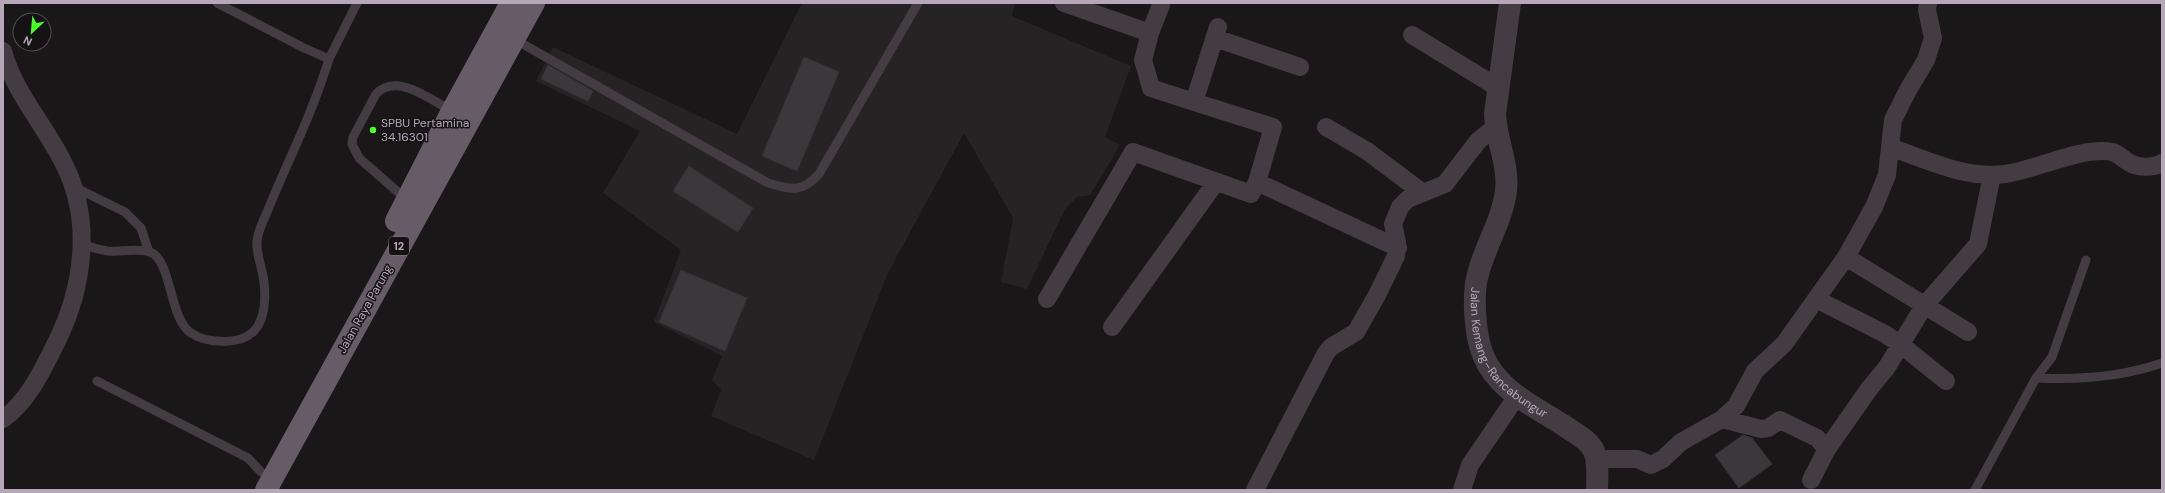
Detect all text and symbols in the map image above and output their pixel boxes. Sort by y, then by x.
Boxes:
north arrow [12,12,52,52]
text: N [21,33,34,49]
place label: SPBU Pertamina 34.16301 [381,115,469,145]
marker: SPBU Pertamina 34.16301 [368,125,378,135]
road number: 12 [389,237,409,255]
street label: Jalan Raya Parung [334,261,396,356]
street label: Jalan Kemang–Rancabungur [1467,286,1551,422]

